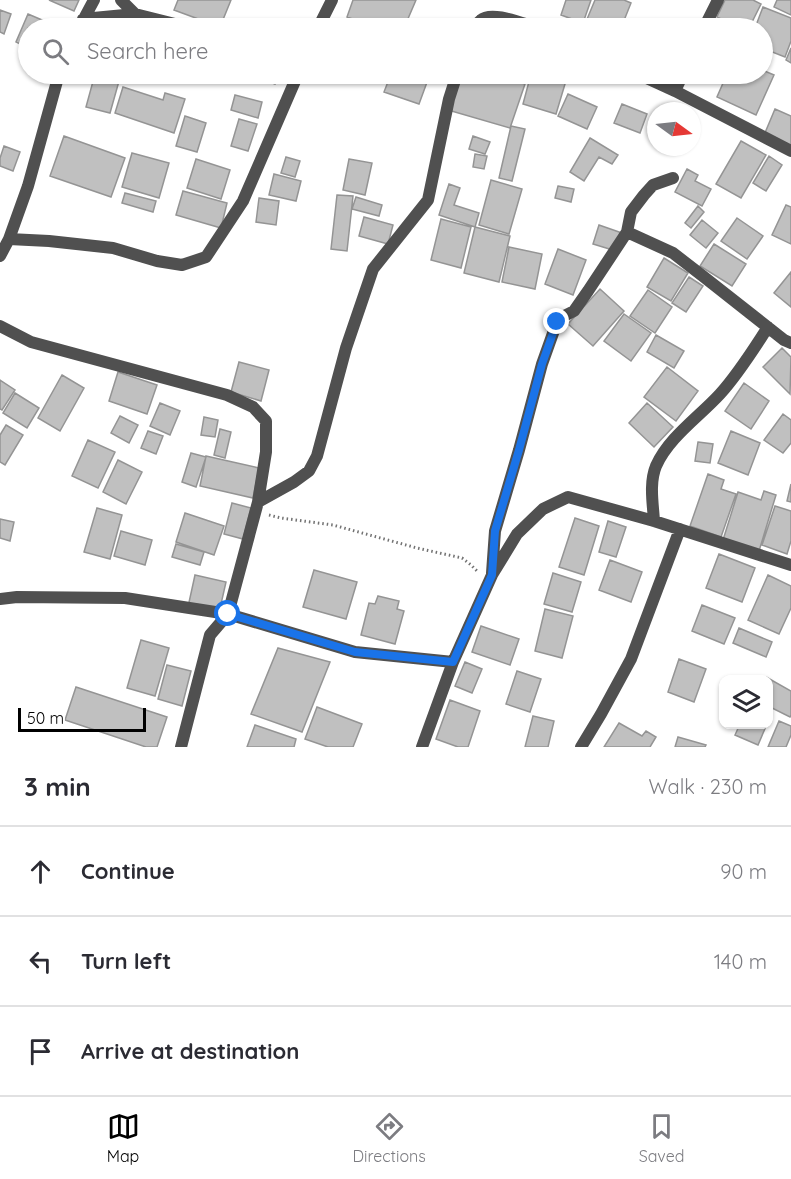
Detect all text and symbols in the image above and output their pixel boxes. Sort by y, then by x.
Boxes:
search box [18,18,773,84]
icon: search [39,35,72,68]
text: Search here [87,37,208,65]
north arrow [647,102,701,156]
route end [543,308,569,334]
route start [214,600,240,626]
map controls [719,675,773,729]
button: layers [719,675,773,729]
scale bar [18,705,146,732]
text: 50 m [27,708,64,728]
text: 3 min [24,770,91,803]
text: Walk · 230 m [648,774,767,799]
icon: ahead [24,855,57,888]
text: Continue [81,857,175,885]
text: 90 m [720,859,767,884]
icon: left [24,945,57,978]
text: Turn left [81,947,171,975]
text: 140 m [714,949,767,974]
icon: arrive [24,1035,57,1068]
text: Arrive at destination [81,1037,299,1065]
tab: Map [107,1110,140,1166]
tab: Directions [353,1110,426,1166]
tab: Saved [639,1110,684,1166]

